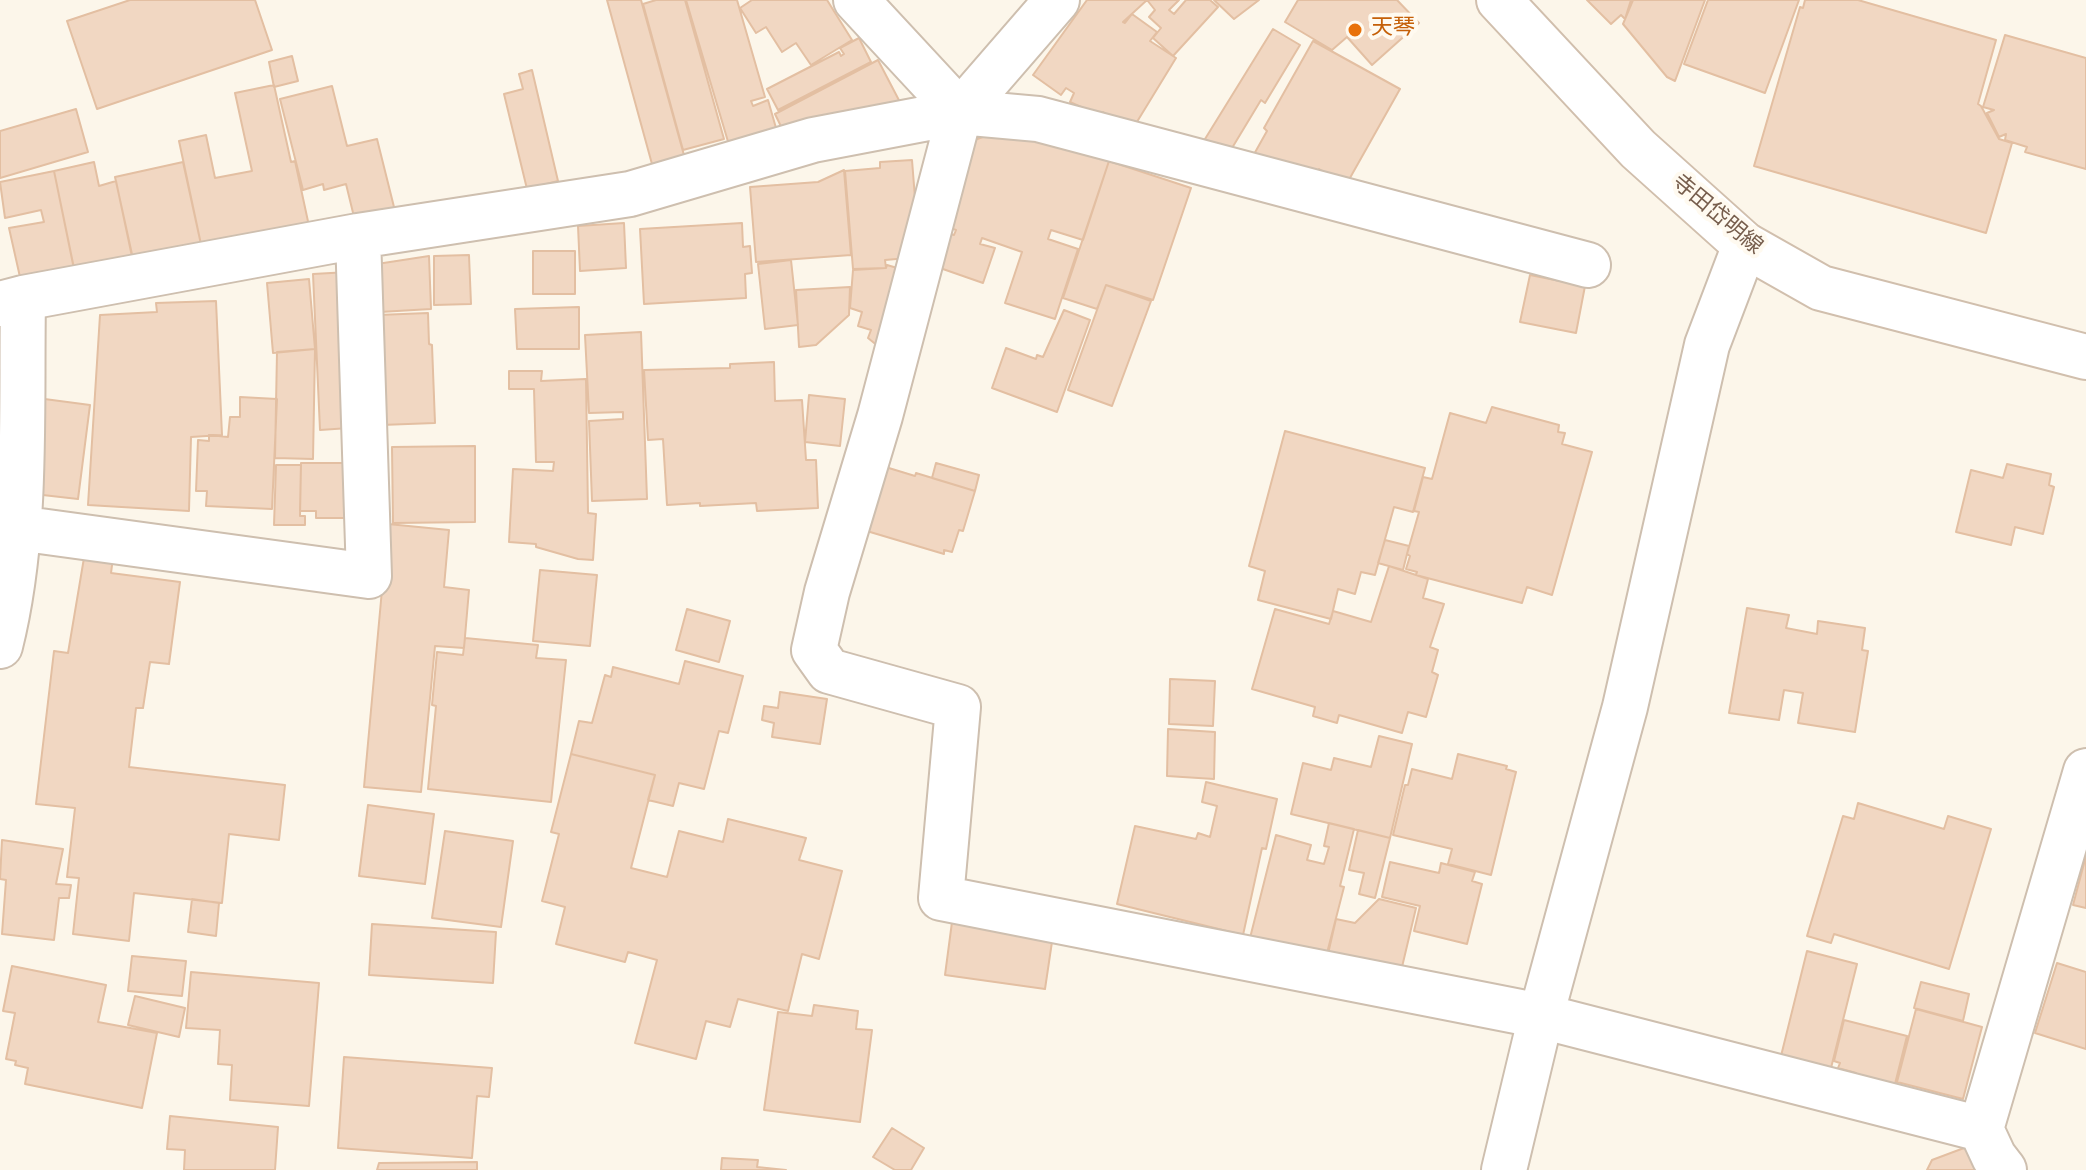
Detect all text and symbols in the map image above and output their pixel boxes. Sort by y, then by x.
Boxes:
place label: 天琴 [1371,17,1415,43]
marker: 天琴 [1346,21,1364,39]
street label: 寺田岱明線 [1665,171,1767,261]

